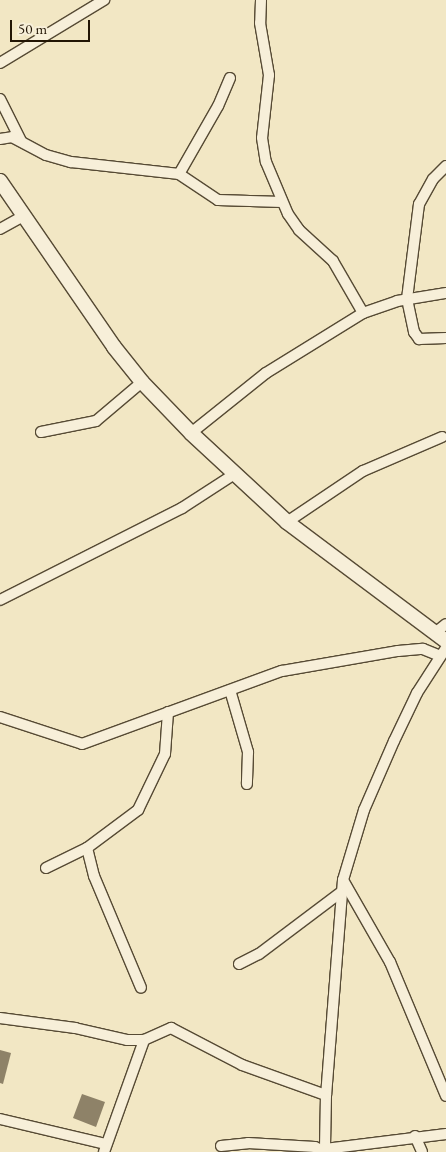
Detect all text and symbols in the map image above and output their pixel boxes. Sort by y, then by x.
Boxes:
scale bar [12,10,92,42]
text: 50 m [18,19,47,38]

